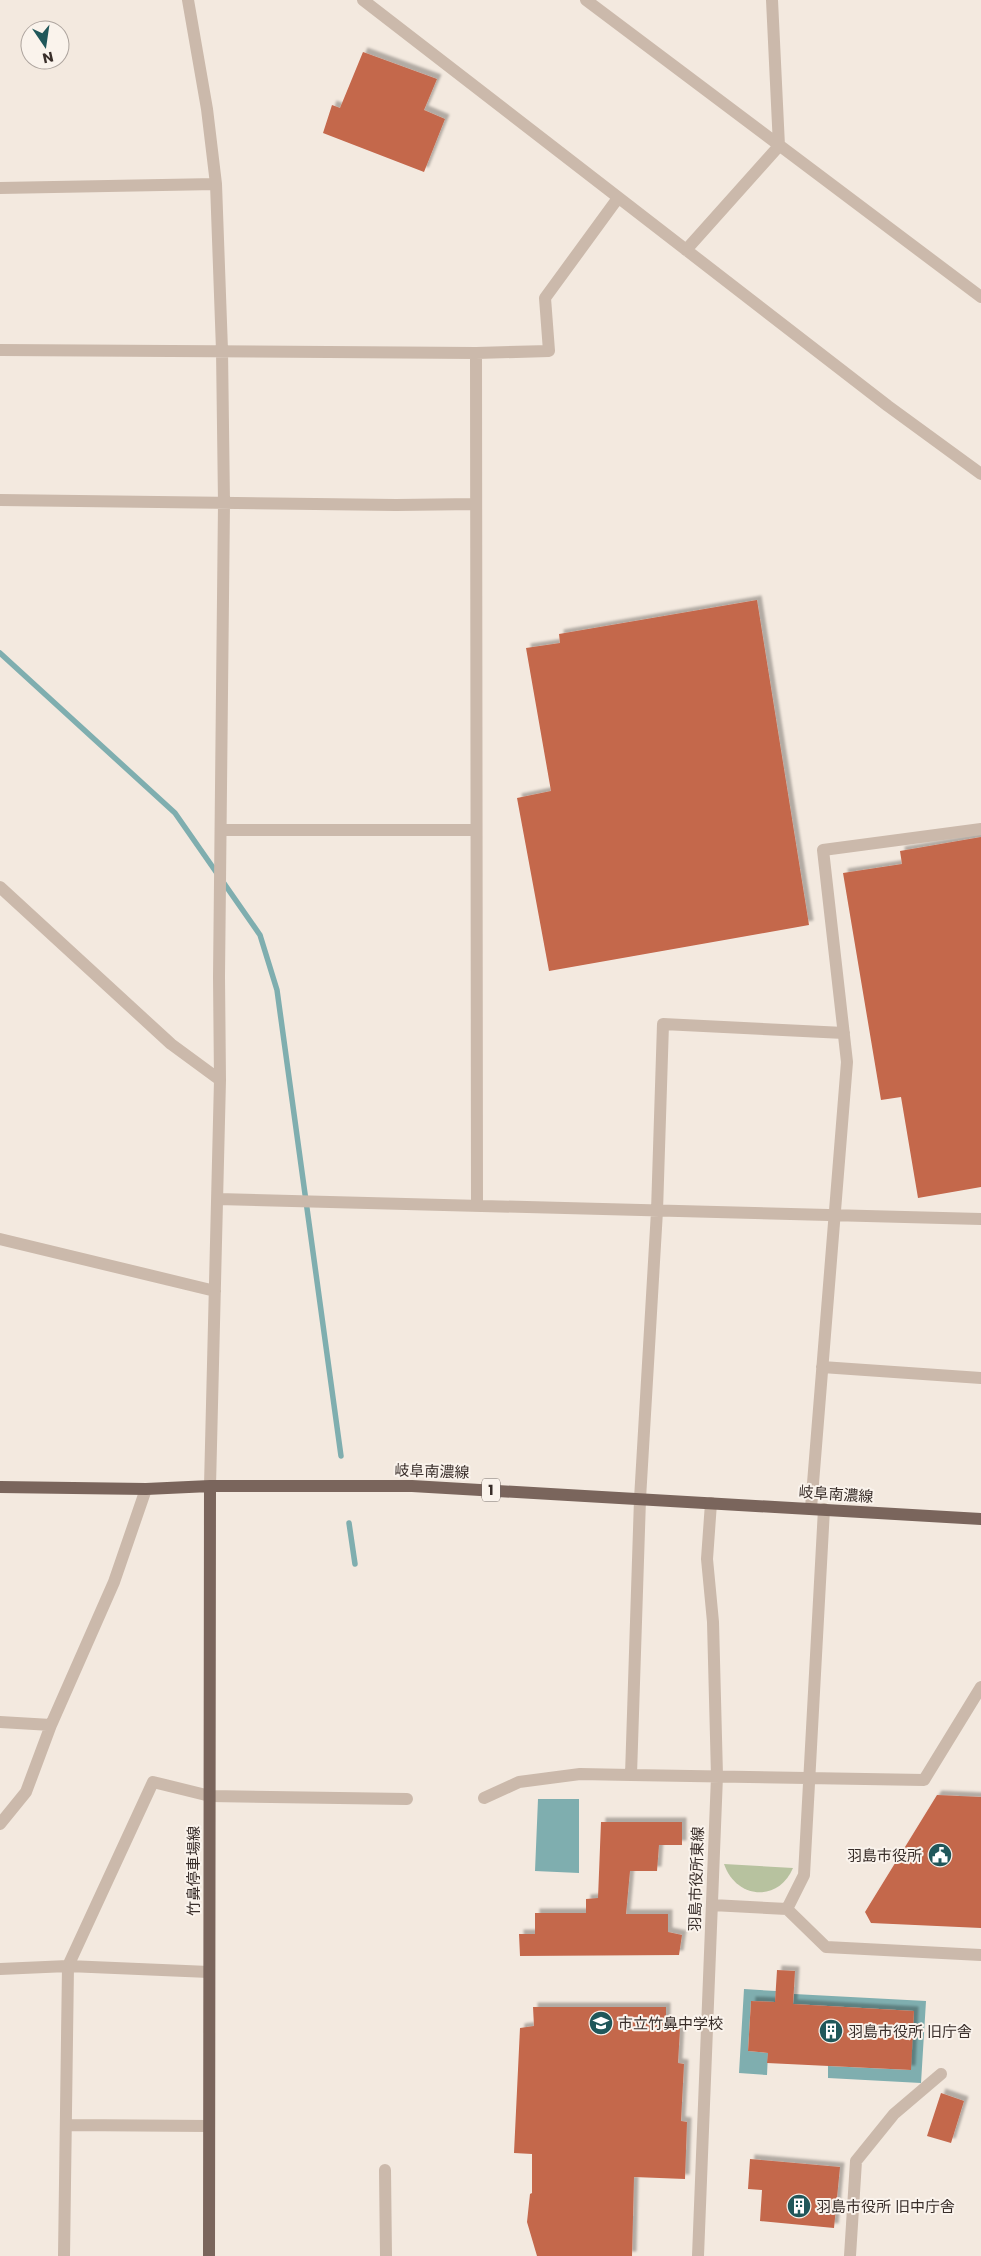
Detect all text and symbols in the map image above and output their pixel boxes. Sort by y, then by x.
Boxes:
north arrow [20,20,70,70]
text: N [41,47,55,69]
street label: 岐阜南濃線 [394,1459,470,1483]
road number: 1 [482,1478,500,1502]
street label: 岐阜南濃線 [798,1481,874,1507]
street label: 竹鼻停車場線 [183,1826,204,1916]
street label: 羽島市役所東線 [684,1826,708,1932]
public building icon: 羽島市役所 [927,1842,953,1868]
place label: 羽島市役所 [847,1845,922,1866]
school or university icon: 市立竹鼻中学校 [588,2010,614,2036]
place label: 市立竹鼻中学校 [618,2013,723,2034]
building icon: 羽島市役所 旧庁舎 [818,2018,844,2044]
place label: 羽島市役所 旧庁舎 [848,2021,972,2042]
building icon: 羽島市役所 旧中庁舎 [786,2193,812,2219]
place label: 羽島市役所 旧中庁舎 [816,2196,955,2217]

